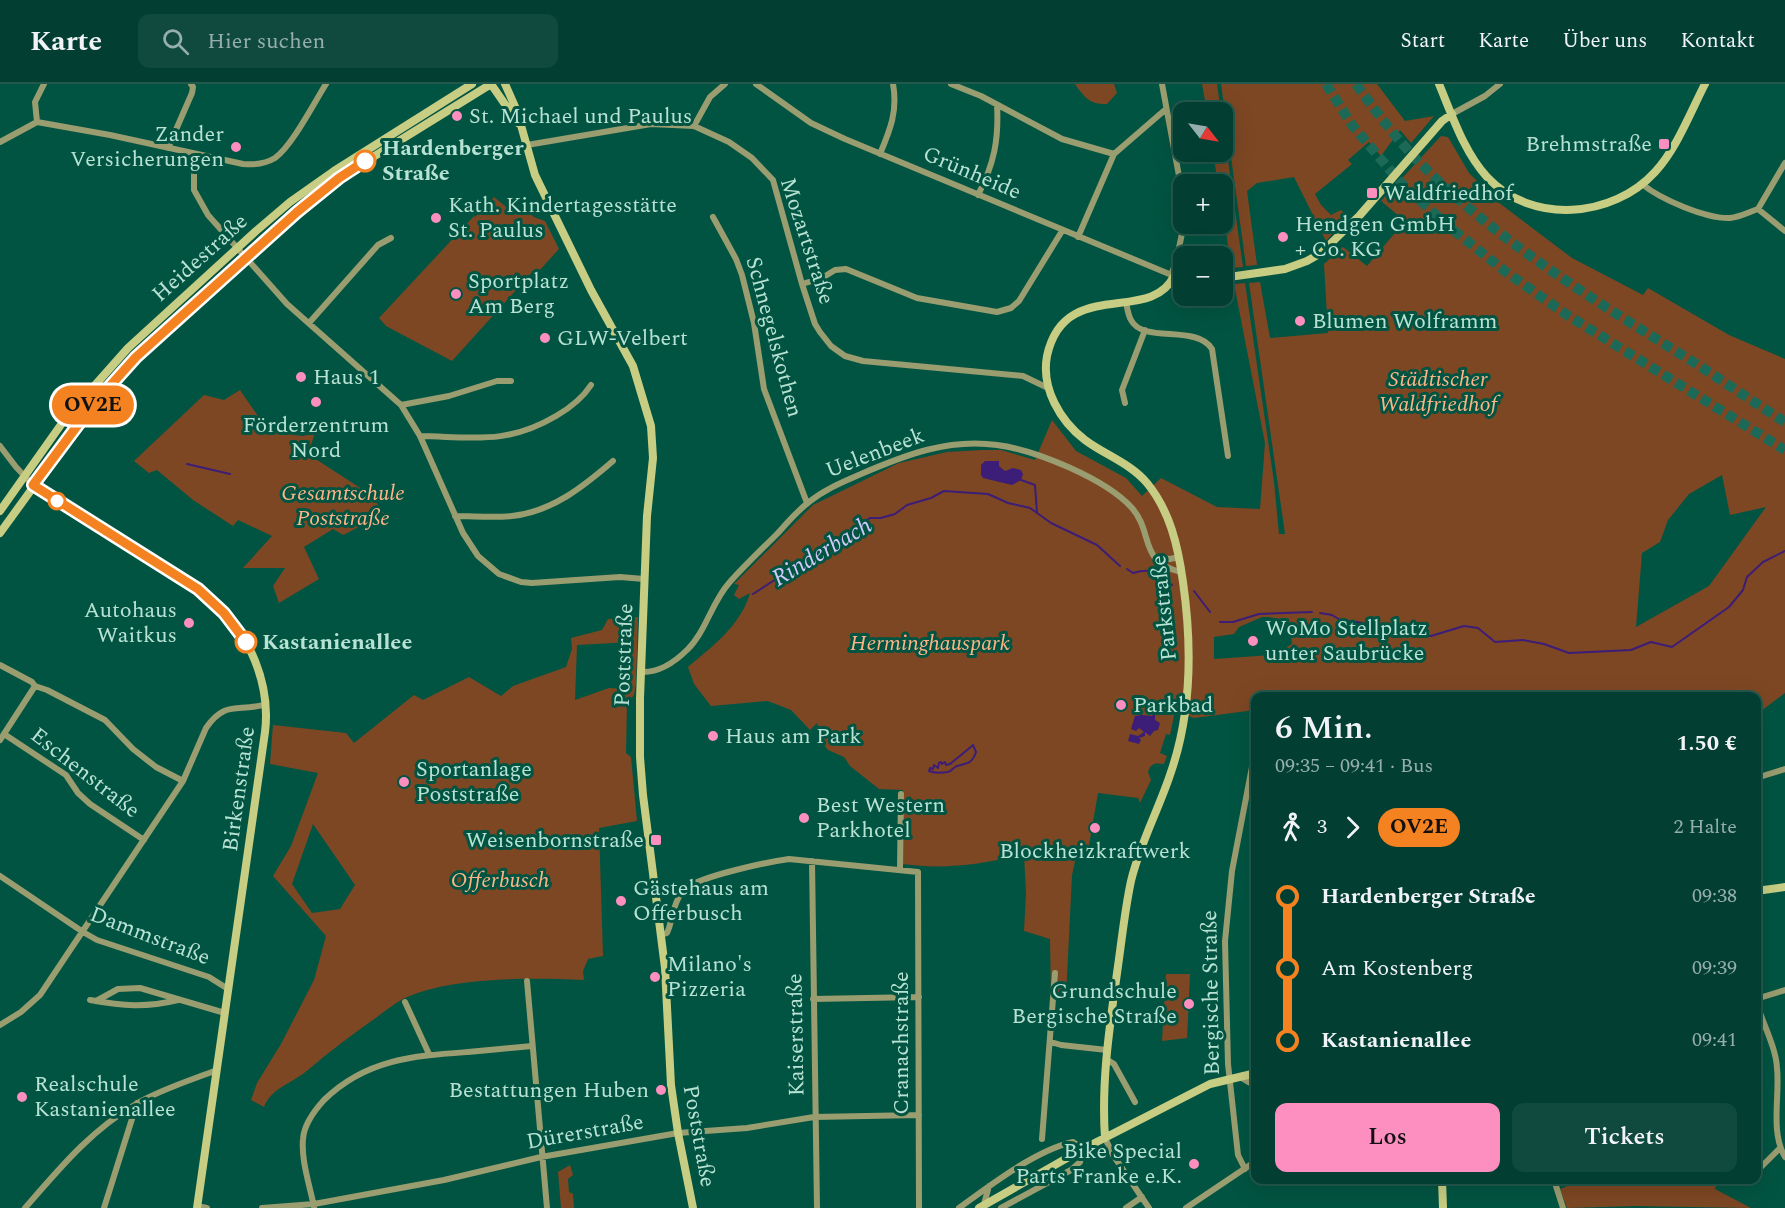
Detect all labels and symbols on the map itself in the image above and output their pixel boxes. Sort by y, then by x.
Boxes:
place label: St. Michael und Paulus [469,100,692,133]
north arrow [1173,102,1233,162]
marker: St. Michael und Paulus [450,109,464,123]
place label: Zander Versicherungen [70,118,224,176]
place label: Brehmstraße [1525,128,1652,161]
place label: Hardenberger Straße [382,132,524,190]
street label: Grünheide [918,137,1026,209]
marker: Brehmstraße [1657,137,1671,151]
marker: Zander Versicherungen [229,140,243,154]
marker: Hardenberger Straße [354,150,376,172]
street label: Mozartstraße [771,173,843,309]
place label: Waldfriedhof [1384,177,1514,210]
marker: Waldfriedhof [1365,186,1379,200]
place label: Kath. Kindertagesstätte St. Paulus [448,189,677,247]
street label: Heidestraße [145,206,255,310]
place label: Hendgen GmbH + Co. KG [1295,208,1455,266]
marker: Kath. Kindertagesstätte St. Paulus [429,211,443,225]
marker: Hendgen GmbH + Co. KG [1276,230,1290,244]
street label: Schnegelskothen [737,253,811,421]
place label: Sportplatz Am Berg [468,265,569,323]
marker: Sportplatz Am Berg [449,287,463,301]
place label: Blumen Wolframm [1312,305,1498,338]
marker: Blumen Wolframm [1293,314,1307,328]
place label: GLW-Velbert [557,322,688,355]
marker: GLW-Velbert [538,331,552,345]
place label: Haus 1 [313,361,380,394]
park label: Städtischer Waldfriedhof [1378,363,1502,421]
marker: Haus 1 [294,370,308,384]
line badge: OV2E [51,386,135,424]
marker: Förderzentrum Nord [309,395,323,409]
place label: Förderzentrum Nord [243,409,390,467]
street label: Uelenbeek [821,419,929,487]
park label: Gesamtschule Poststraße [281,477,405,535]
unlabelled marker [48,492,66,510]
water label: Rinderbach [765,508,879,596]
street label: Parkstraße [1142,554,1186,662]
place label: Autohaus Waitkus [84,594,177,652]
street label: Poststraße [606,603,642,707]
place label: WoMo Stellplatz unter Saubrücke [1265,612,1428,670]
marker: Autohaus Waitkus [182,616,196,630]
place label: Kastanienallee [262,626,413,659]
park label: Herminghauspark [850,627,1010,660]
marker: Kastanienallee [235,631,257,653]
marker: WoMo Stellplatz unter Saubrücke [1246,634,1260,648]
place label: Parkbad [1133,689,1213,722]
marker: Parkbad [1114,698,1128,712]
street label: Eschenstraße [23,719,147,827]
place label: Haus am Park [725,720,861,753]
street label: Birkenstraße [214,724,264,854]
marker: Haus am Park [706,729,720,743]
place label: Sportanlage Poststraße [416,753,532,811]
marker: Sportanlage Poststraße [397,775,411,789]
place label: Best Western Parkhotel [816,789,945,847]
marker: Best Western Parkhotel [797,811,811,825]
marker: Blockheizkraftwerk [1088,821,1102,835]
place label: Weisenbornstraße [466,824,644,857]
marker: Weisenbornstraße [649,833,663,847]
place label: Blockheizkraftwerk [999,835,1191,868]
park label: Offerbusch [451,864,549,897]
place label: Gästehaus am Offerbusch [633,872,769,930]
marker: Gästehaus am Offerbusch [614,894,628,908]
street label: Dammstraße [85,898,215,974]
street label: Bergische Straße [1193,910,1229,1076]
place label: Milano's Pizzeria [667,948,752,1006]
marker: Milano's Pizzeria [648,970,662,984]
street label: Cranachstraße [885,971,918,1115]
street label: Kaiserstraße [778,973,814,1097]
place label: Grundschule Bergische Straße [1011,975,1177,1033]
marker: Grundschule Bergische Straße [1182,997,1196,1011]
place label: Realschule Kastanienallee [34,1068,176,1126]
place label: Bestattungen Huben [448,1074,649,1107]
street label: Poststraße [674,1082,724,1190]
marker: Bestattungen Huben [654,1083,668,1097]
marker: Realschule Kastanienallee [15,1090,29,1104]
street label: Dürerstraße [524,1105,646,1159]
place label: Bike Special Parts Franke e.K. [1016,1135,1182,1193]
marker: Bike Special Parts Franke e.K. [1187,1157,1201,1171]

